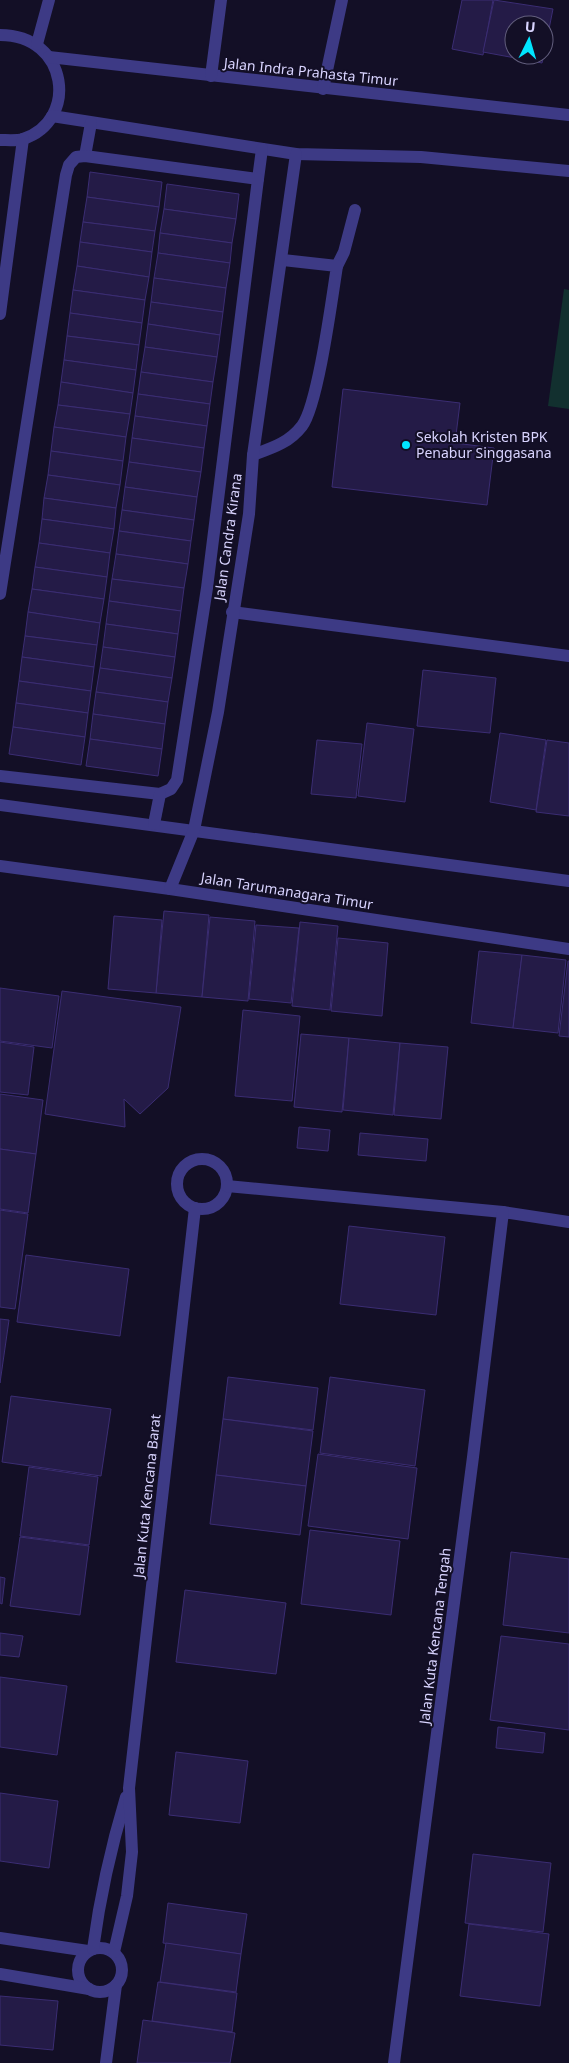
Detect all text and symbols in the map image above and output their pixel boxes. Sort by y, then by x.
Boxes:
north arrow [504,15,554,65]
text: U [524,17,536,36]
street label: Jalan Indra Prahasta Timur [221,53,399,90]
place label: Sekolah Kristen BPK Penabur Singgasana [416,427,552,462]
marker: Sekolah Kristen BPK Penabur Singgasana [400,439,412,451]
street label: Jalan Candra Kirana [209,472,246,604]
street label: Jalan Tarumanagara Timur [198,867,375,914]
street label: Jalan Kuta Kencana Barat [128,1413,165,1581]
street label: Jalan Kuta Kencana Tengah [414,1547,455,1727]

